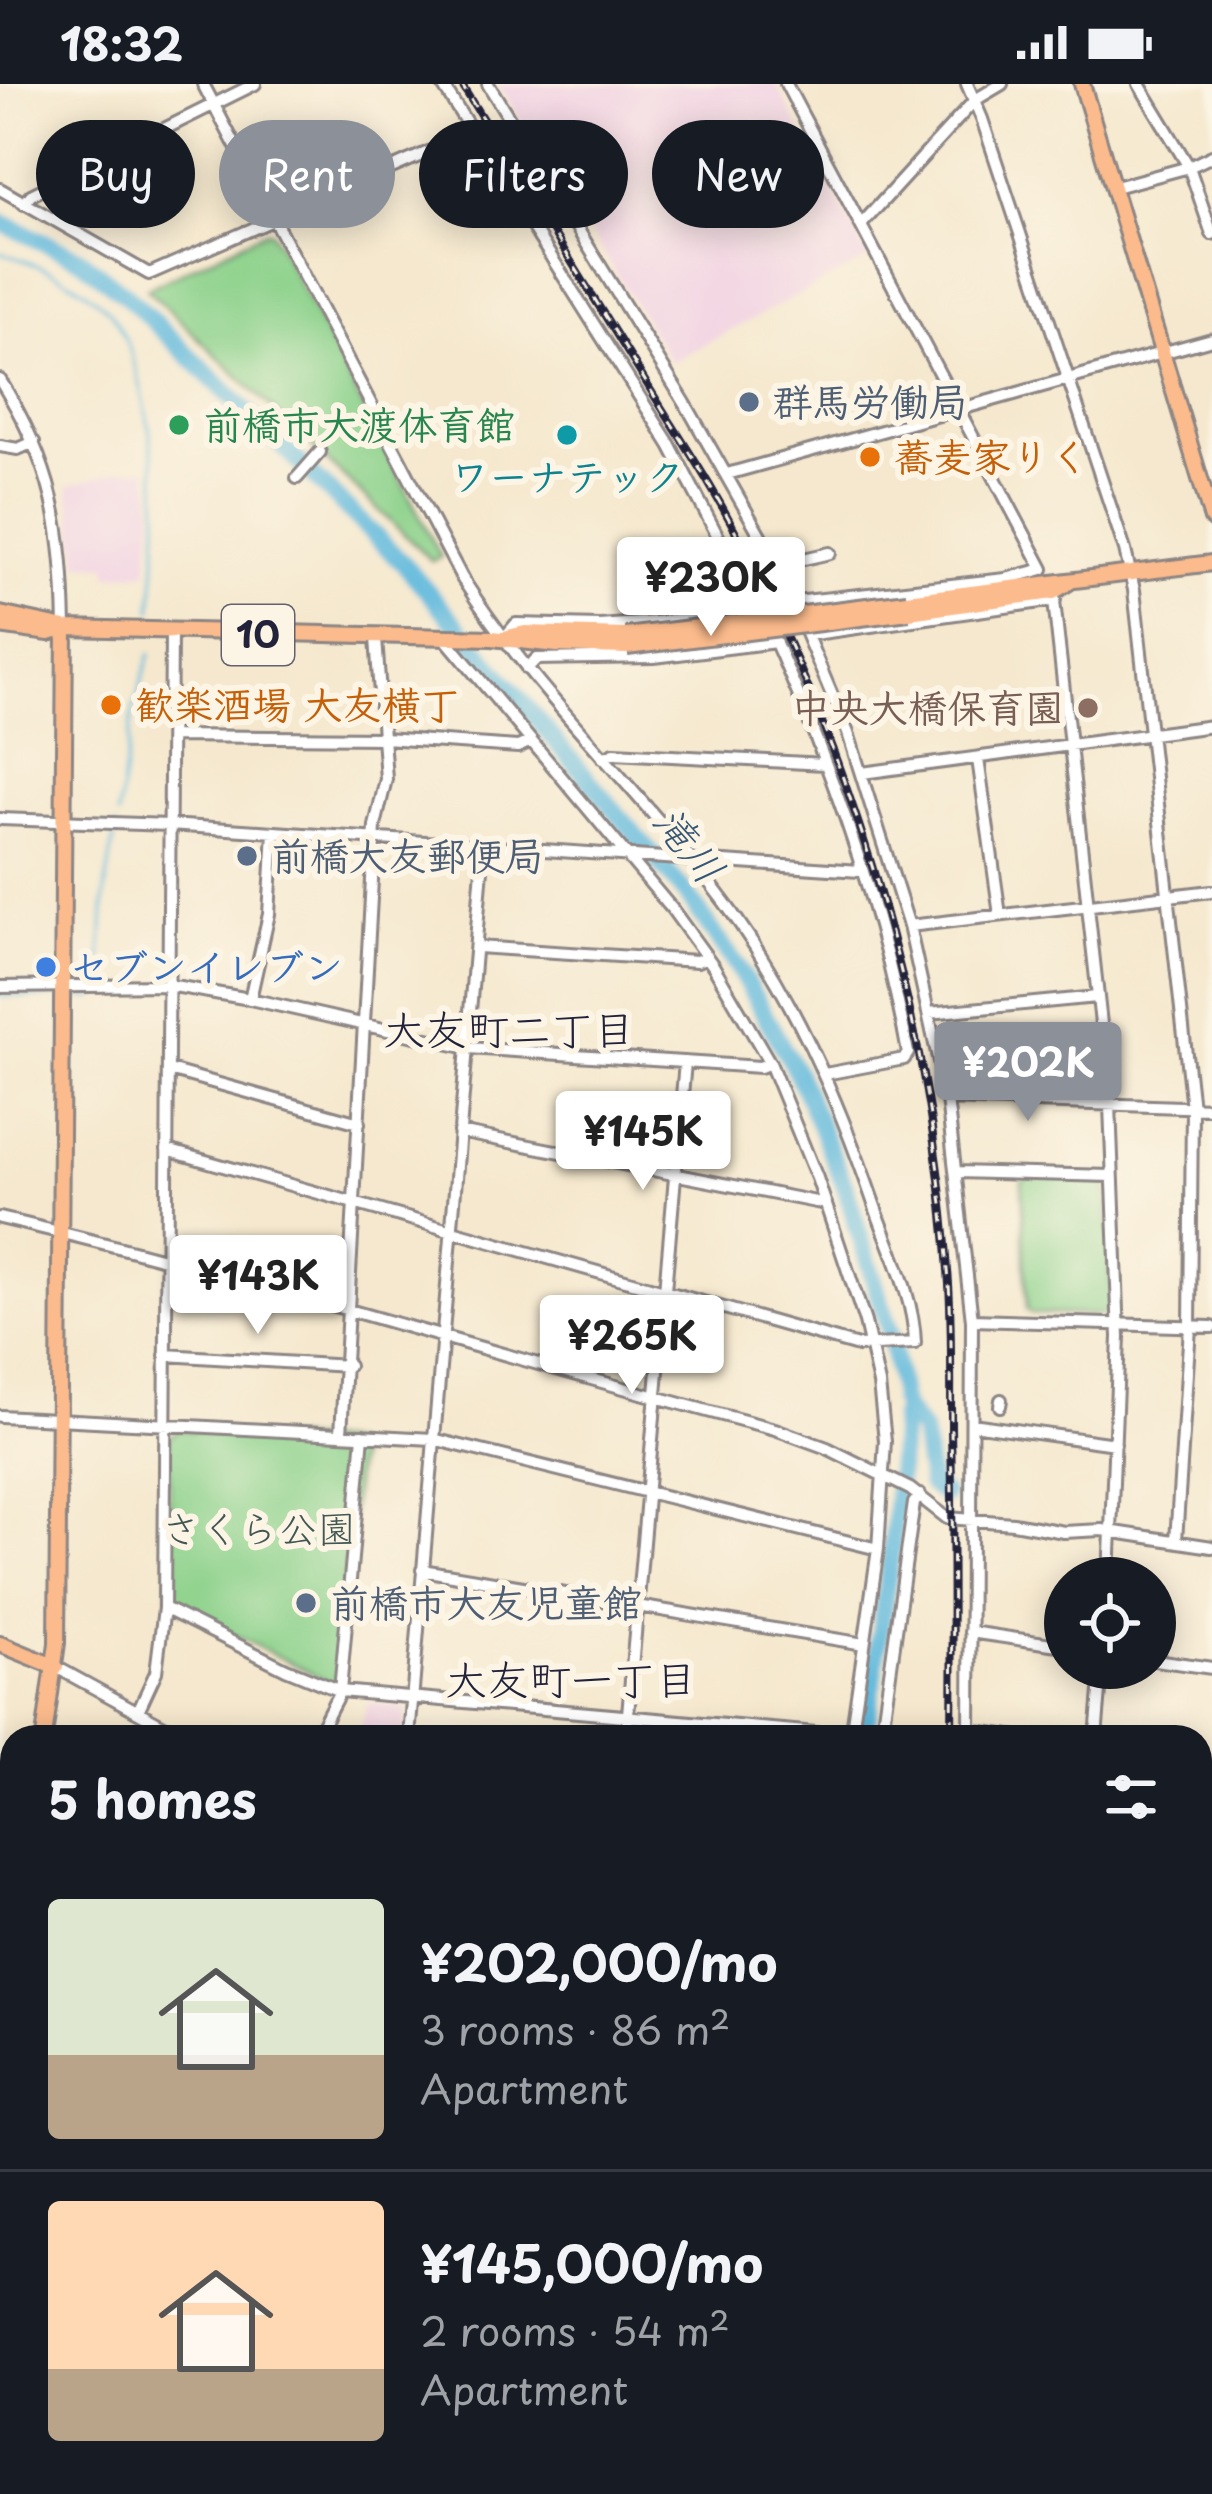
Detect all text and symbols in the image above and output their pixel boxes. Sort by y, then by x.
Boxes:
text: 18:32 [60,8,183,76]
chip: Buy [36,120,195,228]
chip: Rent [219,120,395,228]
chip: Filters [419,120,628,228]
chip: New [652,120,824,228]
place label: 群馬労働局 [773,370,968,429]
marker: 群馬労働局 [736,389,762,415]
place label: 前橋市大渡体育館 [203,393,515,452]
marker: 前橋市大渡体育館 [166,412,192,438]
marker: ワーナテック [554,422,580,448]
place label: 蕎麦家りく [894,425,1089,484]
marker: 蕎麦家りく [857,444,883,470]
place label: ワーナテック [450,445,684,504]
pin: ¥230K [627,537,795,639]
text: ¥230K [644,546,778,605]
road number: 10 [222,605,294,665]
place label: 歓楽酒場 大友横丁 [135,673,460,732]
place label: 中央大橋保育園 [791,676,1064,735]
marker: 歓楽酒場 大友横丁 [98,692,124,718]
marker: 中央大橋保育園 [1075,695,1101,721]
water label: 滝川 [640,791,742,896]
place label: 前橋大友郵便局 [271,824,544,883]
marker: 前橋大友郵便局 [234,843,260,869]
place label: セブンイレブン [70,935,343,994]
marker: セブンイレブン [33,954,59,980]
district label: 大友町二丁目 [383,996,635,1059]
pin: ¥202K [944,1022,1112,1124]
text: ¥202K [961,1031,1095,1090]
pin: ¥145K [559,1091,727,1193]
text: ¥145K [583,1100,703,1159]
pin: ¥143K [174,1235,342,1337]
text: ¥143K [197,1244,319,1303]
pin: ¥265K [548,1295,716,1397]
text: ¥265K [567,1304,697,1363]
park label: さくら公園 [161,1497,357,1556]
map controls [1044,1557,1176,1689]
button: locate [1044,1557,1176,1689]
place label: 前橋市大友児童館 [330,1571,642,1630]
marker: 前橋市大友児童館 [293,1590,319,1616]
district label: 大友町一丁目 [445,1646,697,1709]
text: 5 homes [48,1759,257,1836]
icon: filters [1098,1764,1164,1830]
text: ¥202,000/mo [420,1922,777,1999]
icon: home [144,1947,288,2091]
text: 3 rooms · 86 m² [420,1999,730,2058]
text: Apartment [420,2058,628,2117]
text: ¥145,000/mo [420,2223,763,2300]
icon: home [144,2249,288,2393]
text: 2 rooms · 54 m² [420,2300,730,2359]
text: Apartment [420,2359,628,2418]

